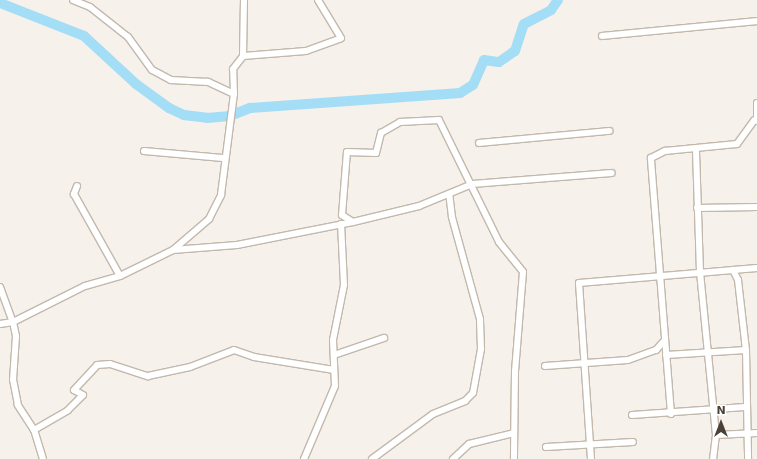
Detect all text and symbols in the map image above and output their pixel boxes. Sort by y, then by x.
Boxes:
north arrow [701,403,741,443]
text: N [716,404,726,417]

